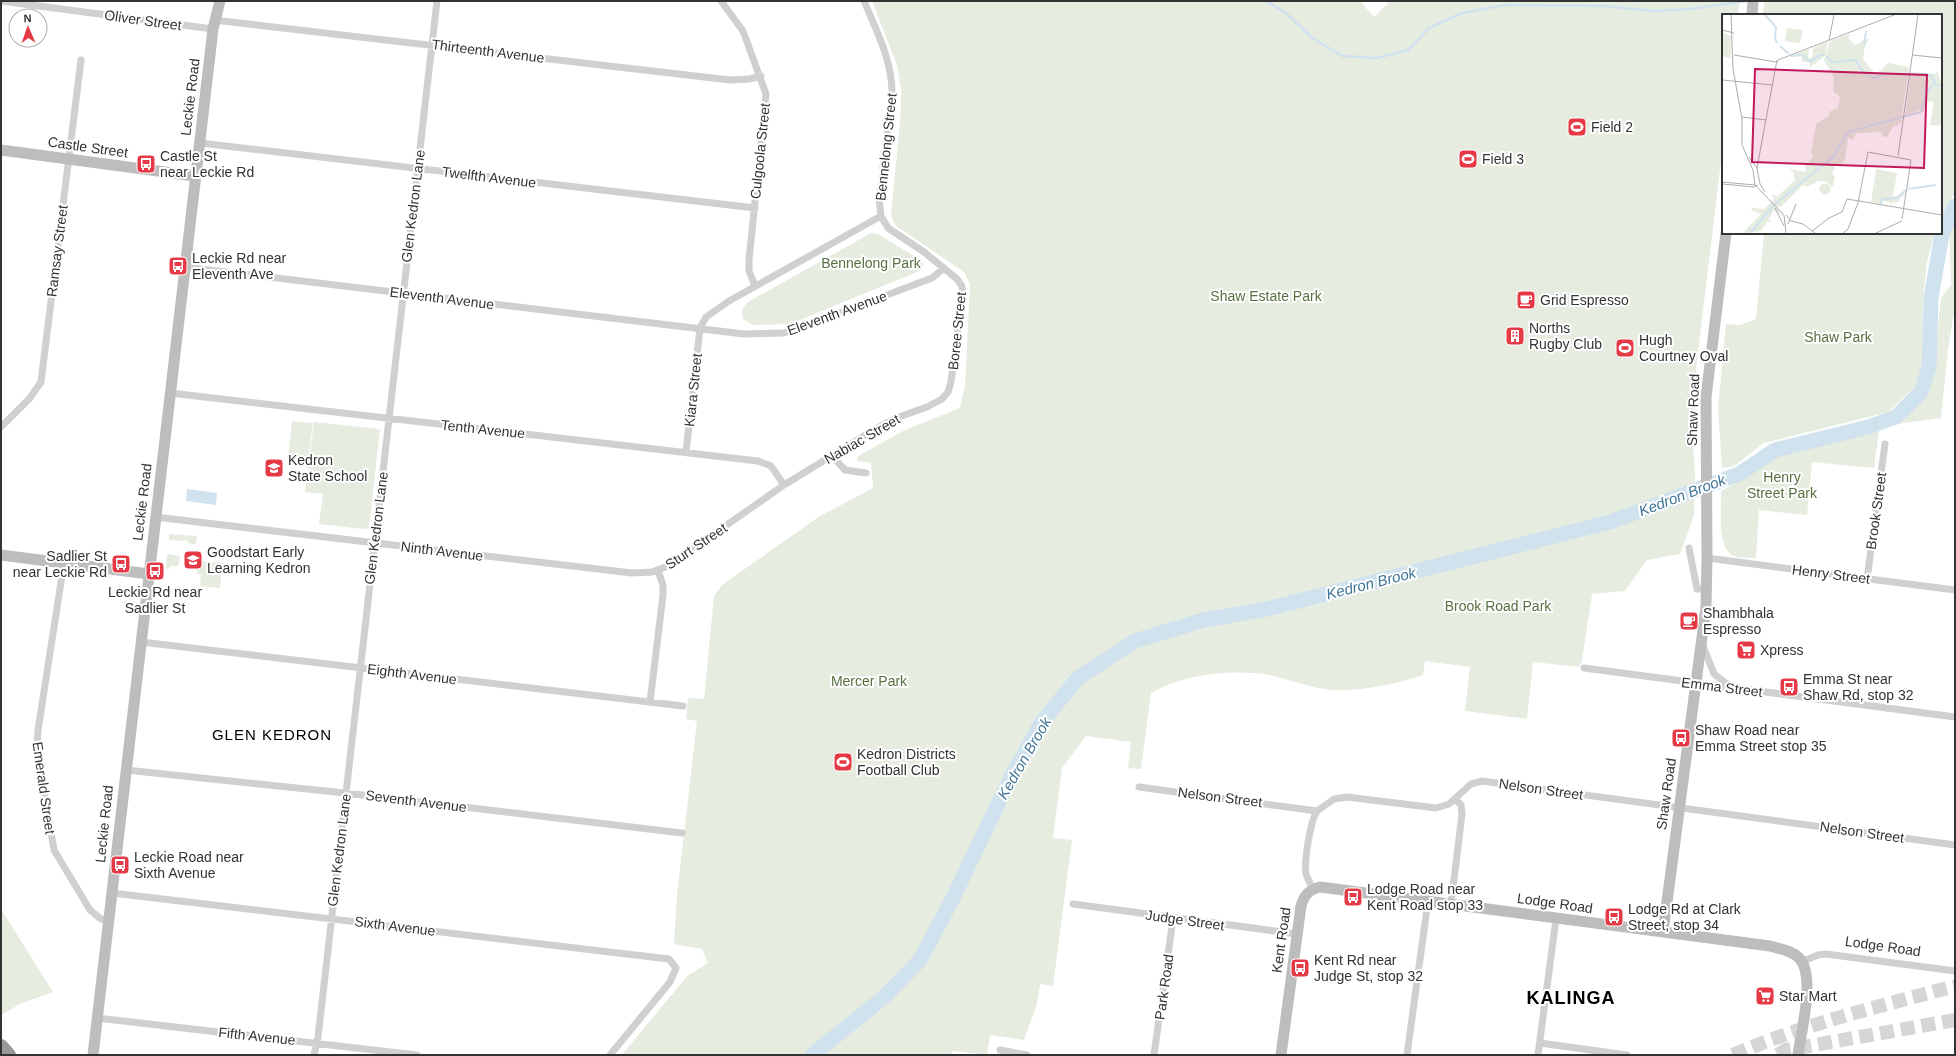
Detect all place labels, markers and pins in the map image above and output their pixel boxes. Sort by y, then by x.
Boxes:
sports icon: Field 2 [1566,116,1588,138]
place label: Field 2 [1591,119,1633,135]
place label: Castle St near Leckie Rd [160,148,254,180]
sports icon: Field 3 [1457,148,1479,170]
place label: Field 3 [1482,151,1524,167]
bus stop icon: Castle St near Leckie Rd [135,153,157,175]
place label: Leckie Rd near Eleventh Ave [192,250,287,282]
bus stop icon: Leckie Rd near Eleventh Ave [167,255,189,277]
cafe icon: Grid Espresso [1515,289,1537,311]
place label: Grid Espresso [1540,292,1629,308]
place label: Norths Rugby Club [1529,320,1602,352]
building icon: Norths Rugby Club [1504,325,1526,347]
place label: Hugh Courtney Oval [1639,332,1728,364]
sports icon: Hugh Courtney Oval [1614,337,1636,359]
place label: Kedron State School [288,452,367,484]
school or university icon: Kedron State School [263,457,285,479]
place label: Goodstart Early Learning Kedron [207,544,311,576]
place label: Sadlier St near Leckie Rd [13,548,107,580]
school or university icon: Goodstart Early Learning Kedron [182,549,204,571]
bus stop icon: Sadlier St near Leckie Rd [110,553,132,575]
bus stop icon: Leckie Rd near Sadlier St [144,560,166,582]
place label: Leckie Rd near Sadlier St [108,584,202,616]
place label: Shambhala Espresso [1703,605,1774,637]
cafe icon: Shambhala Espresso [1678,610,1700,632]
supermarket icon: Xpress [1735,639,1757,661]
place label: Xpress [1760,642,1804,658]
place label: Emma St near Shaw Rd, stop 32 [1803,671,1914,703]
bus stop icon: Emma St near Shaw Rd, stop 32 [1778,676,1800,698]
place label: Shaw Road near Emma Street stop 35 [1695,722,1827,754]
bus stop icon: Shaw Road near Emma Street stop 35 [1670,727,1692,749]
place label: Kedron Districts Football Club [857,746,956,778]
sports icon: Kedron Districts Football Club [832,751,854,773]
place label: Leckie Road near Sixth Avenue [134,849,244,881]
bus stop icon: Leckie Road near Sixth Avenue [109,854,131,876]
place label: Lodge Road near Kent Road stop 33 [1367,881,1483,913]
bus stop icon: Lodge Road near Kent Road stop 33 [1342,886,1364,908]
place label: Lodge Rd at Clark Street, stop 34 [1628,901,1742,933]
bus stop icon: Lodge Rd at Clark Street, stop 34 [1603,906,1625,928]
place label: Kent Rd near Judge St, stop 32 [1314,952,1423,984]
bus stop icon: Kent Rd near Judge St, stop 32 [1289,957,1311,979]
supermarket icon: Star Mart [1754,985,1776,1007]
place label: Star Mart [1779,988,1837,1004]

